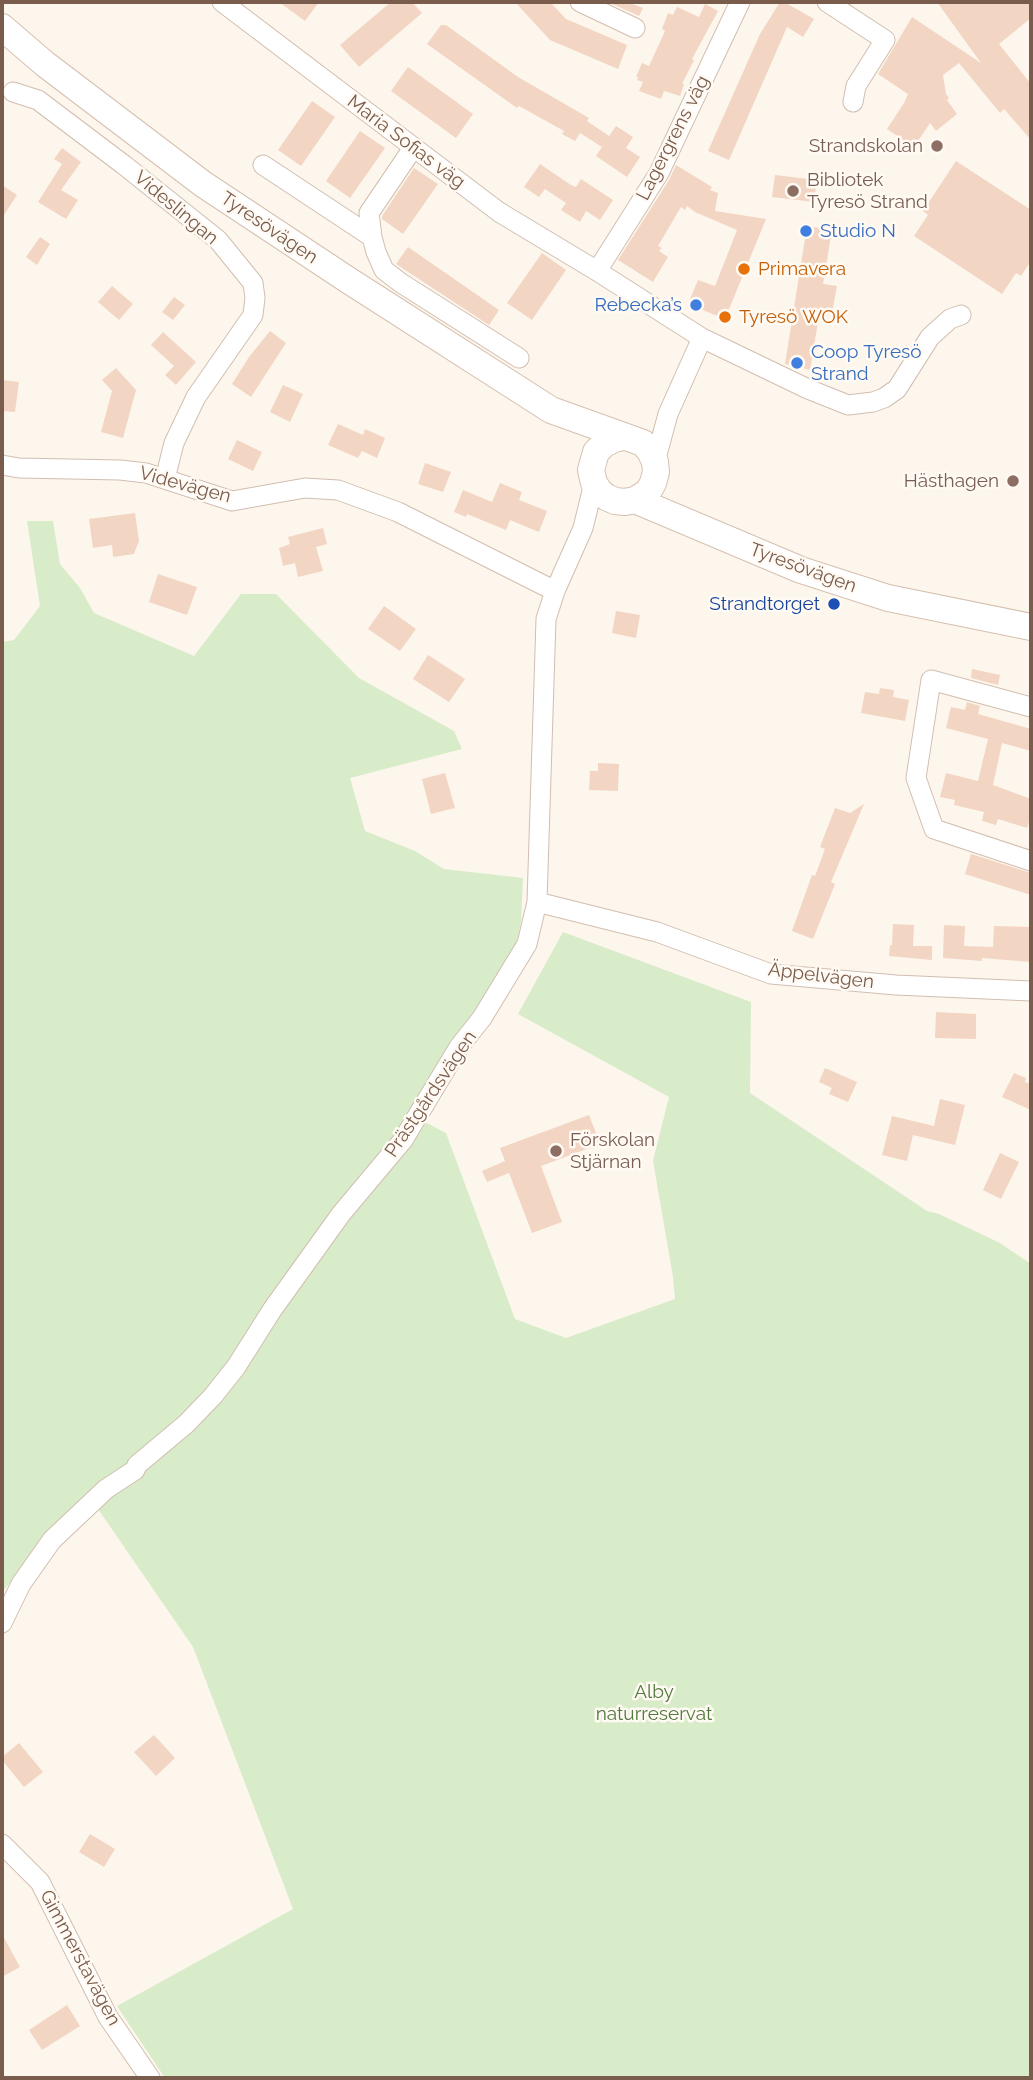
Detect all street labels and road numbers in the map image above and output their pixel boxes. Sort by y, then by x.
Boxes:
street label: Lagergrens väg [632,72,714,204]
street label: Maria Sofias väg [343,90,469,194]
street label: Videslingan [129,166,223,250]
street label: Tyresövägen [216,187,322,269]
street label: Videvägen [137,462,233,508]
street label: Tyresövägen [746,538,860,598]
street label: Äppelvägen [767,958,875,994]
street label: Prästgårdsvägen [380,1026,482,1162]
street label: Gimmerstavägen [35,1886,125,2030]

